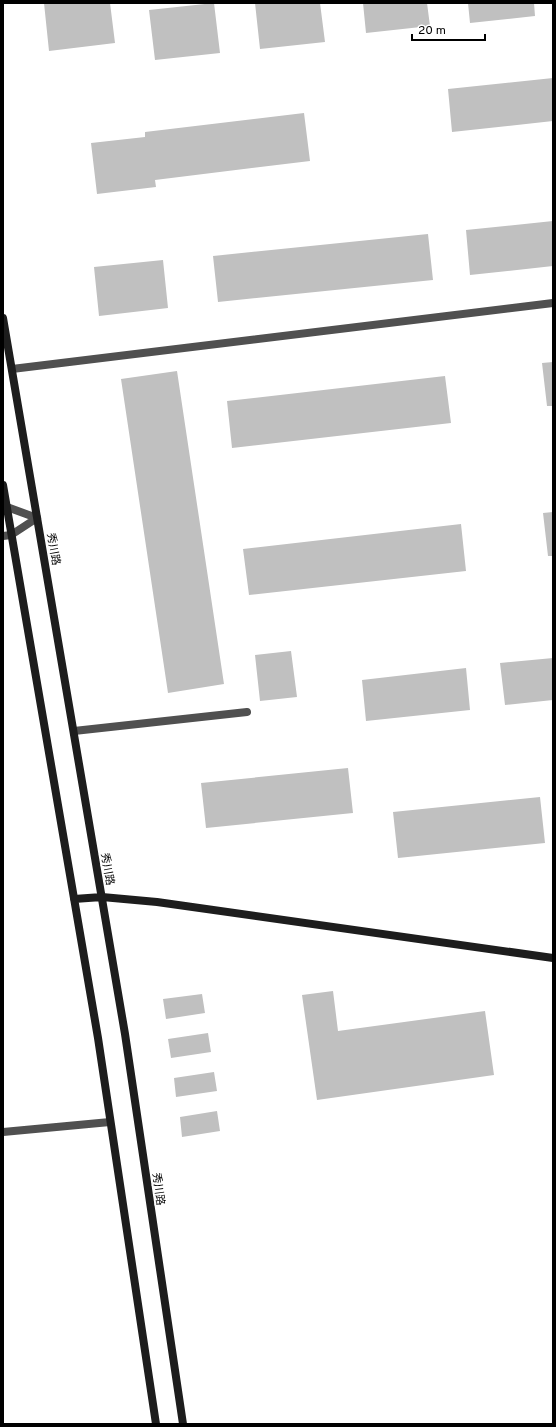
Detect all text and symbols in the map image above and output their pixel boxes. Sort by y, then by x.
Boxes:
scale bar [412,16,485,42]
text: 20 m [418,23,446,39]
street label: 秀川路 [43,532,63,567]
street label: 秀川路 [97,852,117,887]
street label: 秀川路 [149,1172,167,1206]

